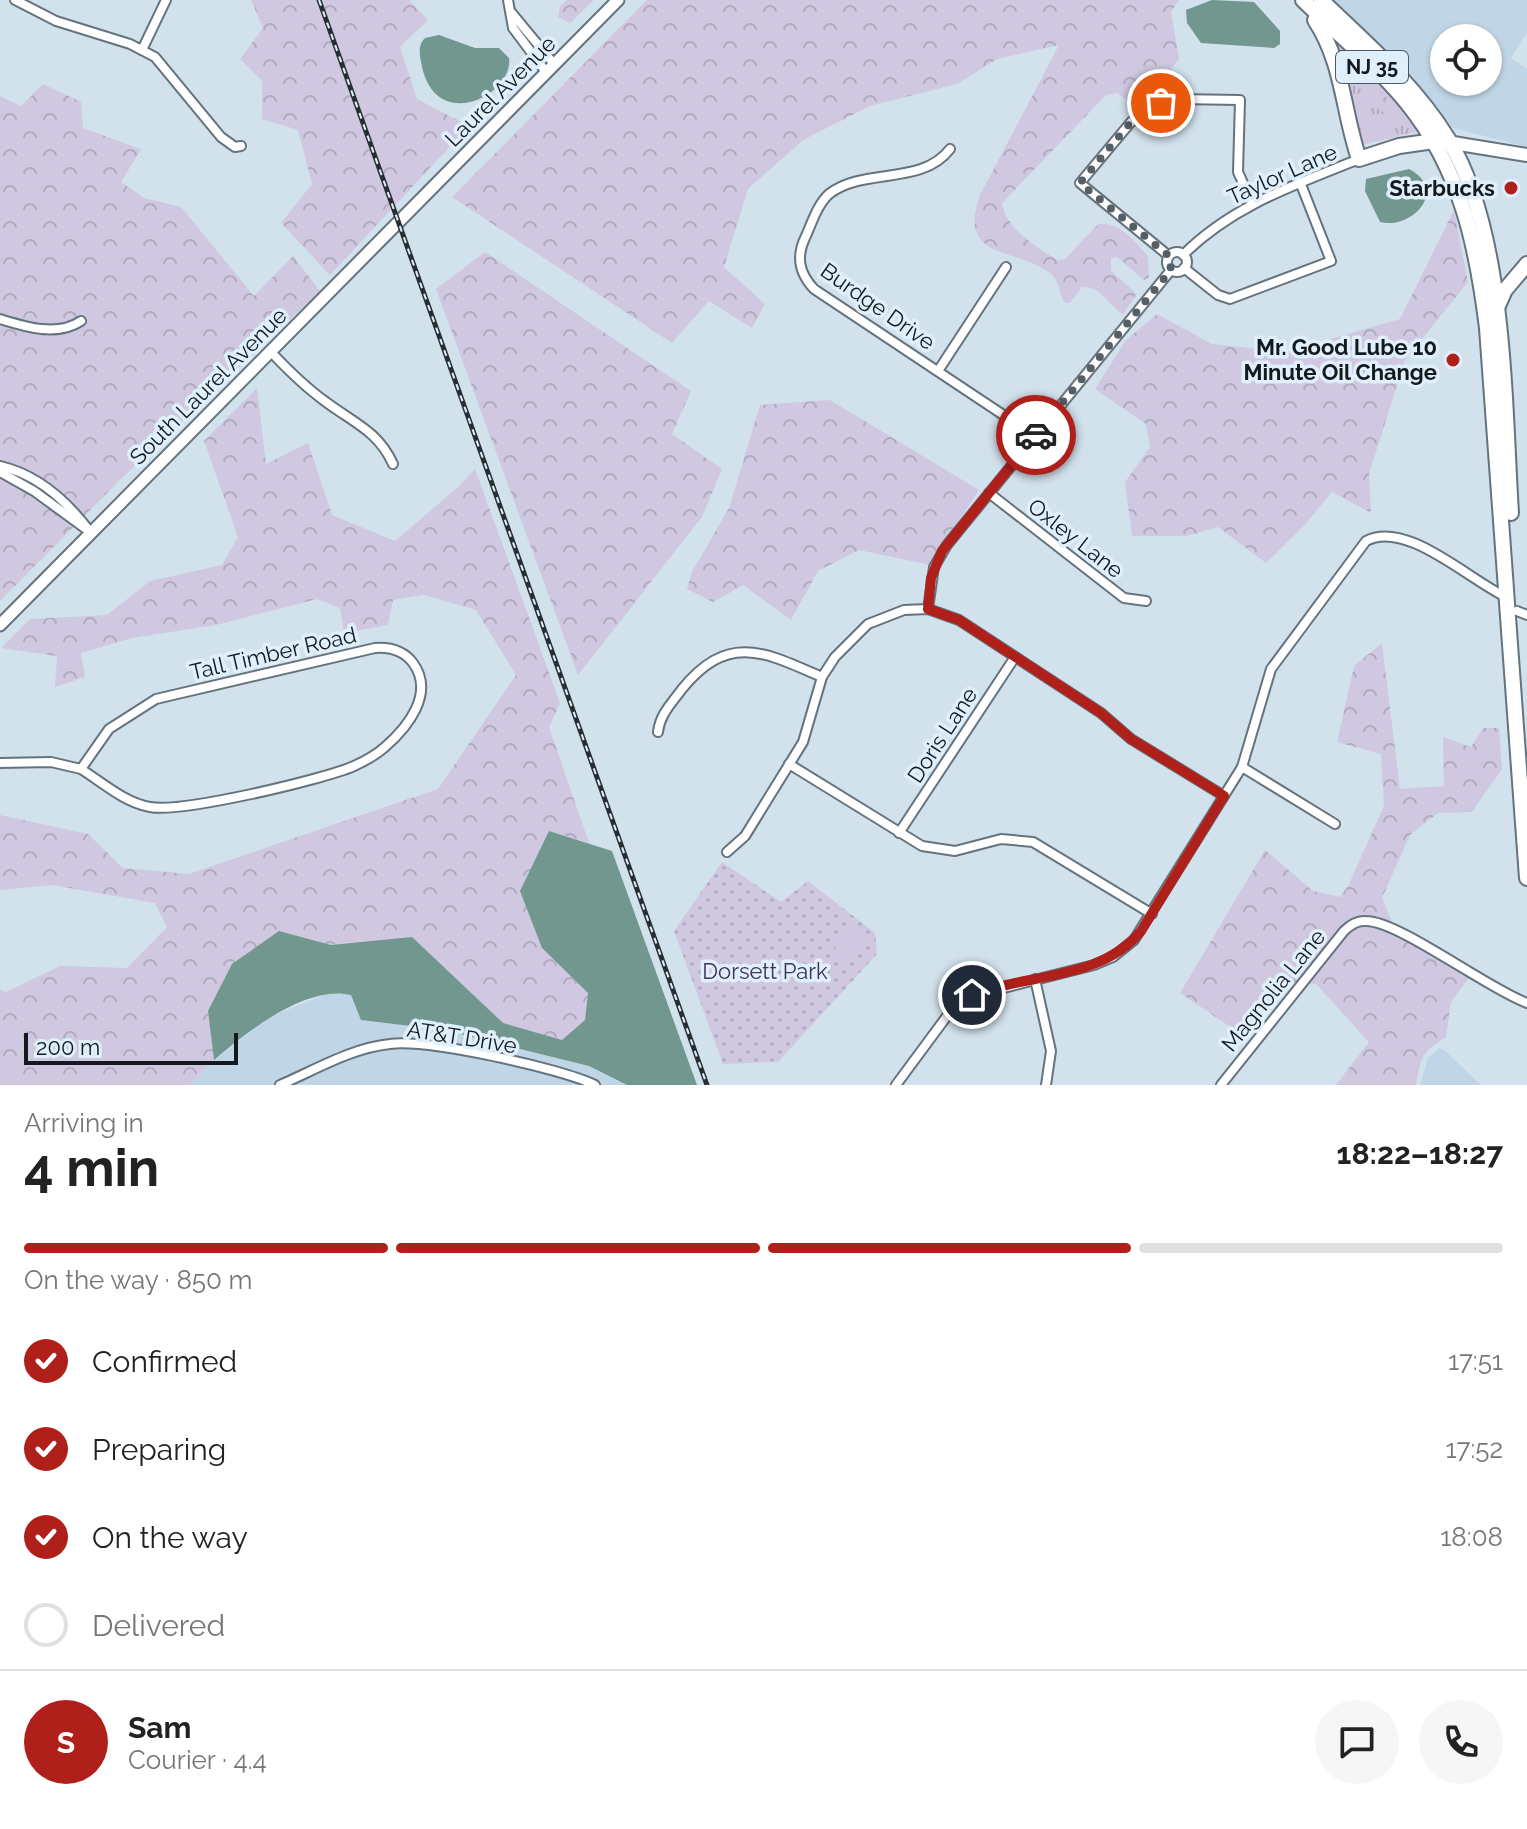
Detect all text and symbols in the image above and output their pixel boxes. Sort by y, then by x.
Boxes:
map controls [1430,24,1502,96]
button: locate [1430,24,1502,96]
street label: Laurel Avenue [439,30,561,152]
road number: NJ 35 [1336,51,1408,83]
pin [1127,69,1195,137]
icon: bag [1139,81,1183,125]
street label: Taylor Lane [1223,138,1341,210]
place label: Starbucks [1389,175,1495,201]
marker: Starbucks [1502,179,1520,197]
street label: Burdge Drive [816,257,940,355]
street label: South Laurel Avenue [124,302,292,470]
place label: Mr. Good Lube 10 Minute Oil Change [1243,334,1437,385]
marker: Mr. Good Lube 10 Minute Oil Change [1444,351,1462,369]
courier [996,395,1076,475]
icon: car [1014,413,1058,457]
street label: Oxley Lane [1023,493,1129,583]
street label: Tall Timber Road [187,621,359,685]
street label: Doris Lane [902,683,982,787]
street label: Magnolia Lane [1216,924,1330,1056]
park label: Dorsett Park [702,958,828,984]
pin [938,961,1006,1029]
icon: home [950,973,994,1017]
street label: AT&T Drive [405,1015,519,1059]
scale bar [24,1029,238,1065]
text: 200 m [36,1034,100,1060]
text: Arriving in [24,1108,144,1138]
text: 18:22–18:27 [1337,1136,1503,1171]
text: 4 min [24,1137,159,1198]
text: On the way · 850 m [24,1265,252,1295]
icon: check [24,1339,68,1383]
text: Confirmed [92,1344,237,1379]
text: 17:51 [1448,1346,1503,1376]
icon: check [24,1427,68,1471]
text: Preparing [92,1432,226,1467]
text: 17:52 [1445,1434,1503,1464]
icon: check [24,1515,68,1559]
text: On the way [92,1520,248,1555]
text: 18:08 [1440,1522,1503,1552]
text: Delivered [92,1608,225,1643]
button: chat [1315,1700,1399,1784]
button: phone [1419,1700,1503,1784]
text: Sam [128,1710,191,1745]
text: S [57,1725,75,1760]
text: Courier · 4.4 [128,1745,267,1775]

